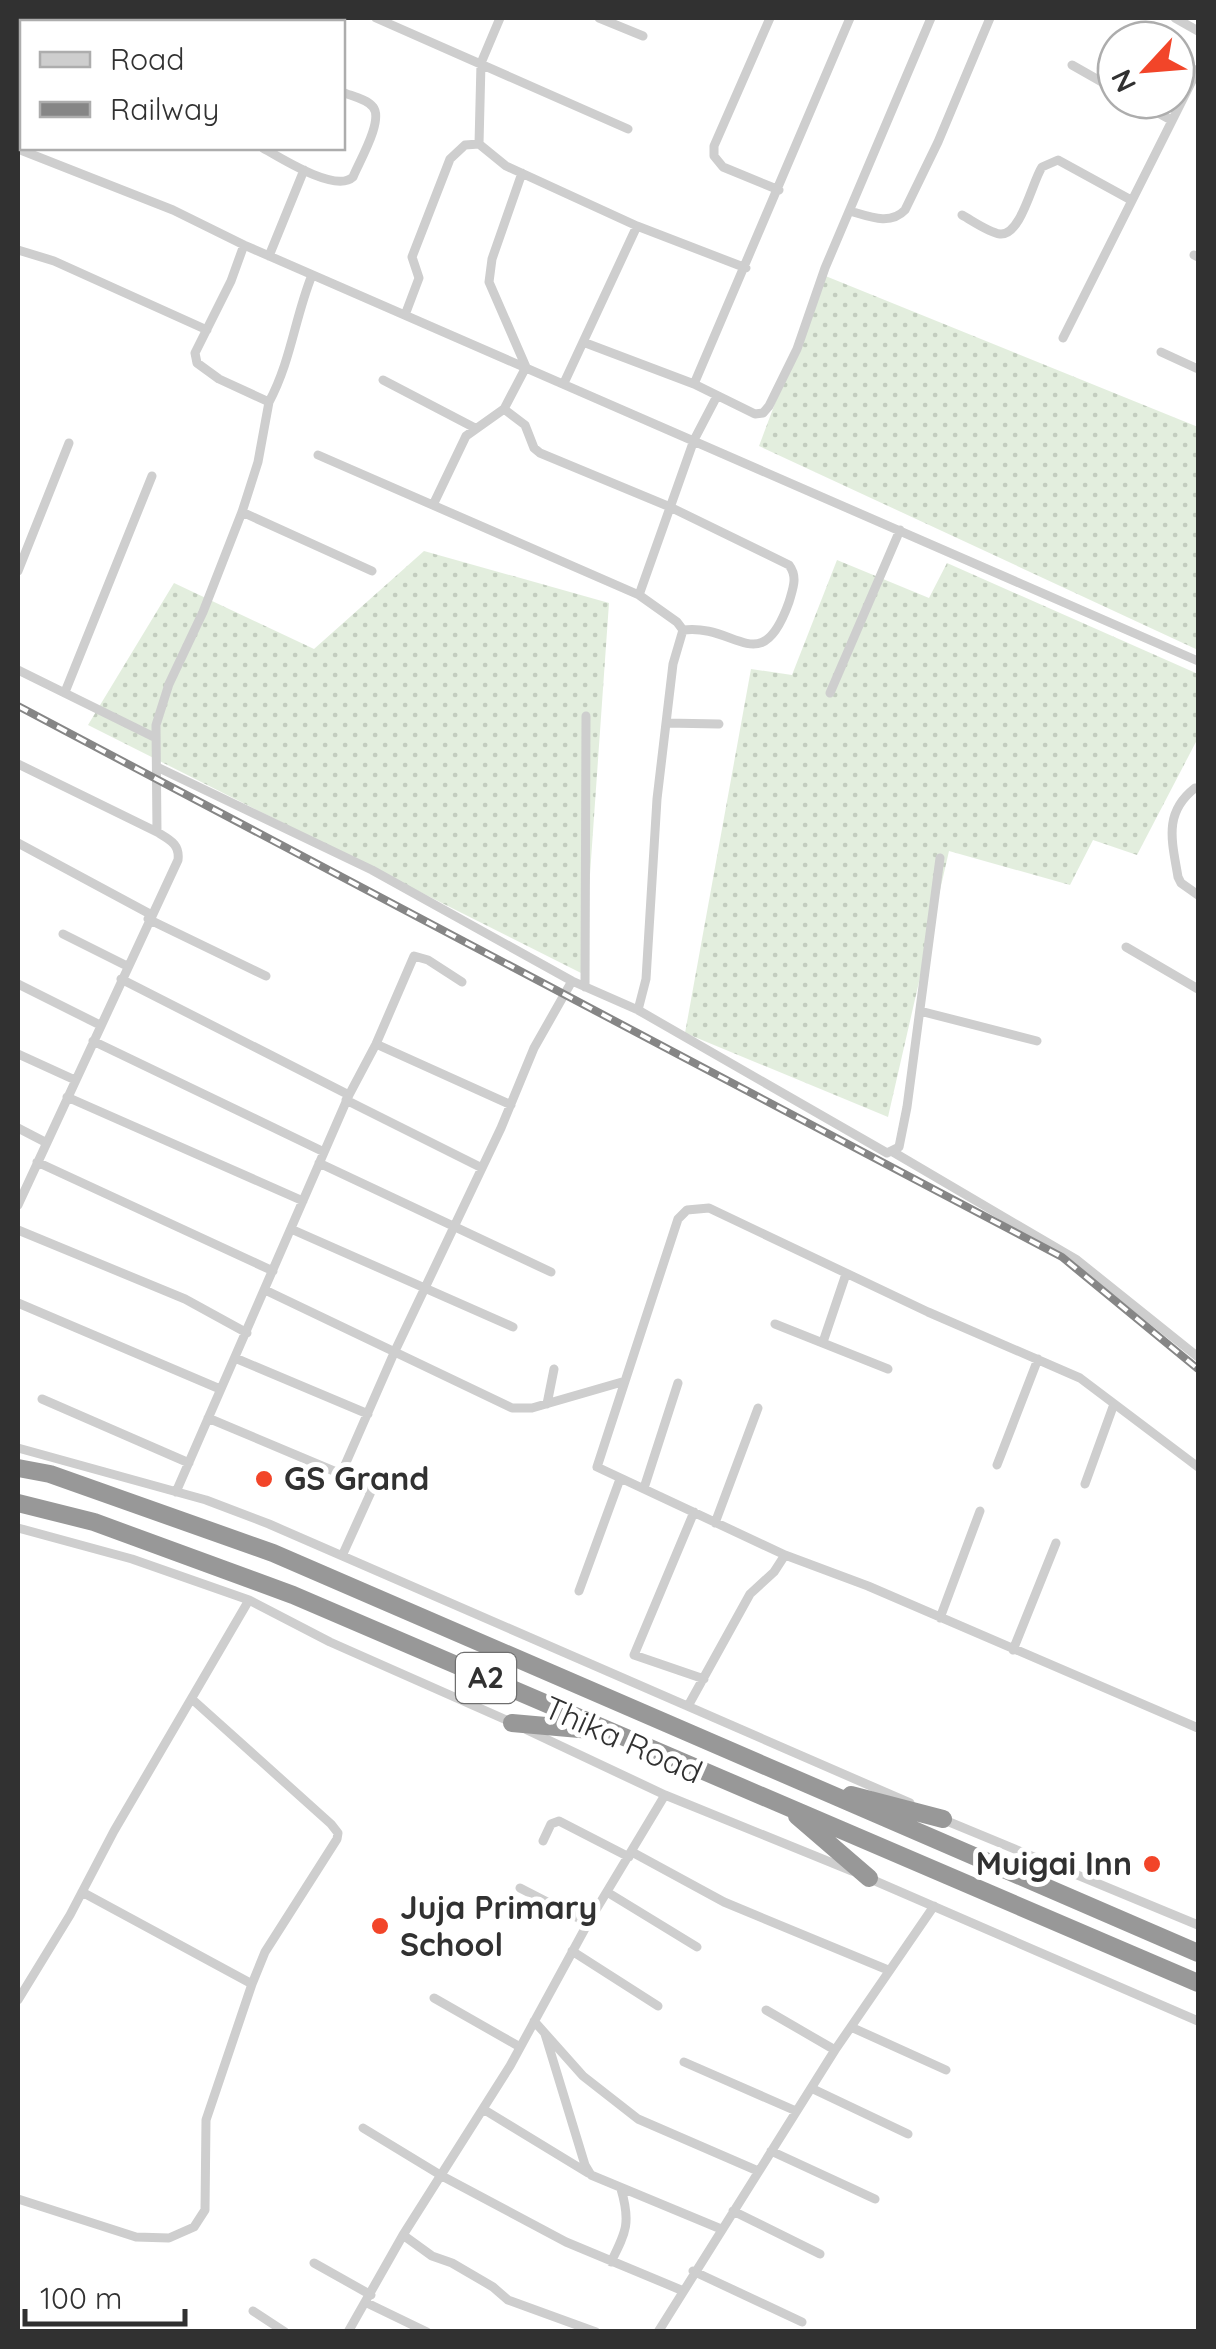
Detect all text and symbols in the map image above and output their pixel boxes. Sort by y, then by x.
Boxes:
legend [20,20,345,150]
north arrow [1096,20,1196,120]
text: Road [110,40,184,78]
text: N [1103,64,1143,98]
text: Railway [110,90,219,128]
place label: GS Grand [284,1458,429,1498]
marker: GS Grand [253,1468,275,1490]
road number: A2 [456,1653,516,1703]
street label: Thika Road [538,1686,709,1792]
place label: Muigai Inn [976,1843,1132,1883]
marker: Muigai Inn [1141,1853,1163,1875]
place label: Juja Primary School [400,1887,597,1964]
marker: Juja Primary School [369,1915,391,1937]
scale bar [25,2264,185,2326]
text: 100 m [40,2279,122,2317]

